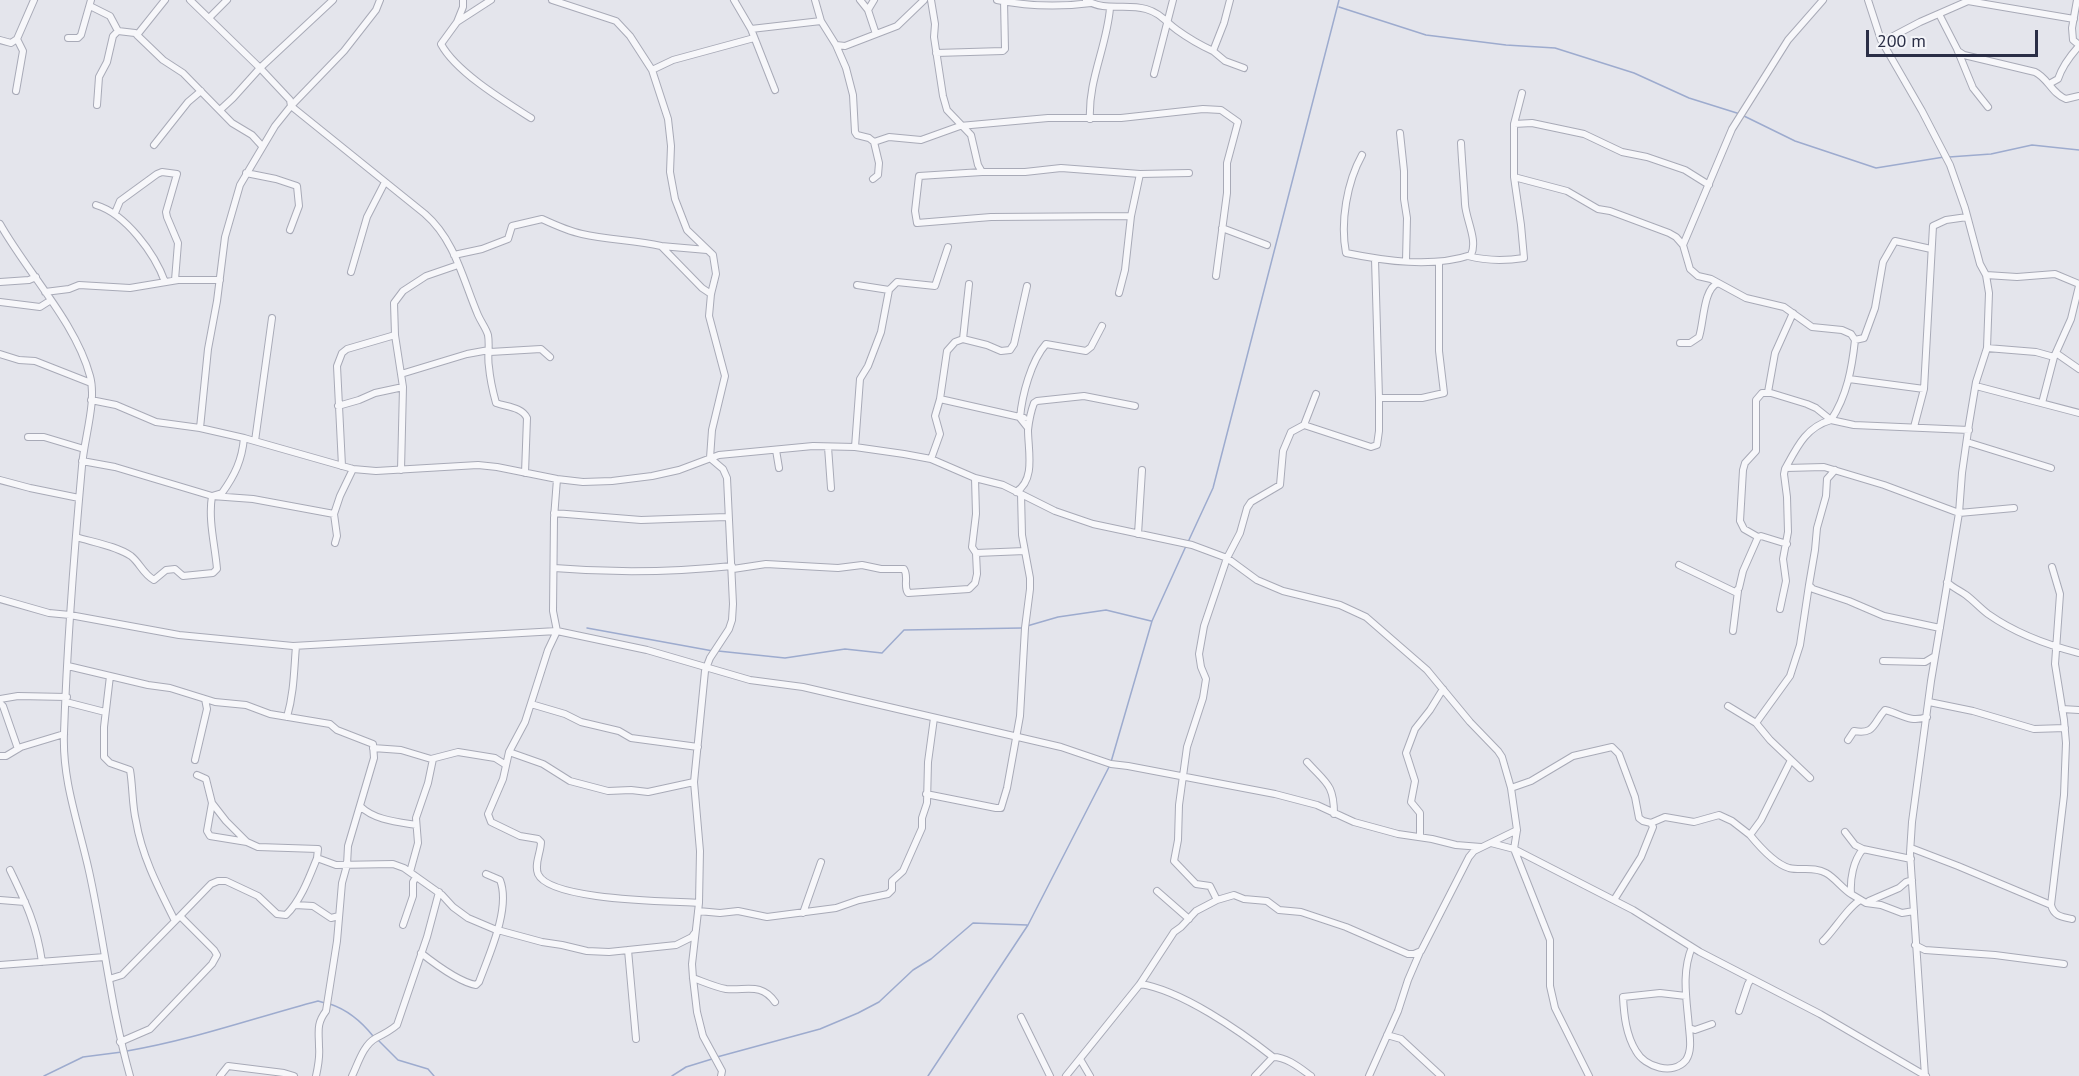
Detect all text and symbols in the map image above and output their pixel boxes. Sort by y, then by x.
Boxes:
scale bar [1869,18,2042,56]
text: 200 m [1877,29,1926,52]

